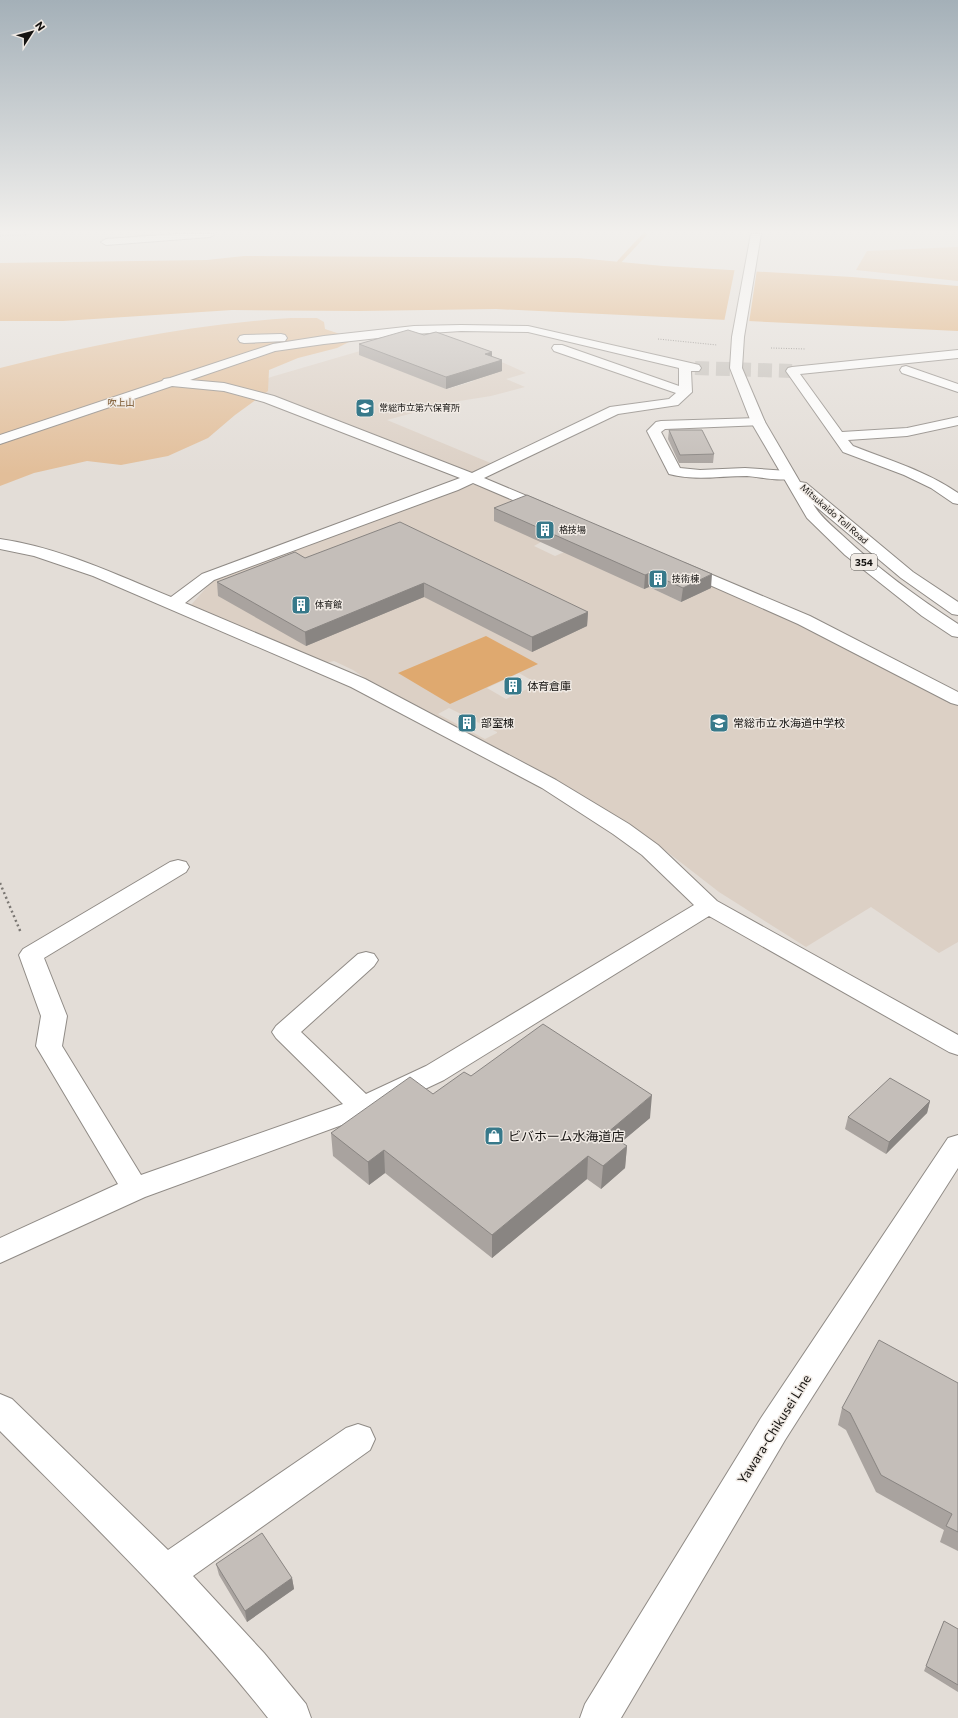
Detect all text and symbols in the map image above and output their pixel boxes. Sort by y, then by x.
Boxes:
north arrow [12,12,52,52]
text: N [33,19,48,33]
park label: 吹上山 [107,397,135,408]
school or university icon: 常総市立第六保育所 [354,397,376,419]
place label: 常総市立第六保育所 [379,402,460,413]
street label: Mitsukaido Toll Road [798,481,870,546]
building icon: 格技場 [534,519,556,541]
place label: 格技場 [559,524,586,535]
road number: 354 [851,554,877,570]
building icon: 技術棟 [647,568,669,590]
place label: 技術棟 [672,573,700,584]
building icon: 体育館 [290,594,312,616]
place label: 体育館 [315,599,342,610]
building icon: 体育倉庫 [502,675,524,697]
place label: 体育倉庫 [527,679,571,692]
building icon: 部室棟 [456,712,478,734]
school or university icon: 常総市立 水海道中学校 [708,712,730,734]
place label: 部室棟 [481,716,514,729]
place label: 常総市立 水海道中学校 [733,716,845,729]
shop icon: ビバホーム水海道店 [483,1125,505,1147]
place label: ビバホーム水海道店 [508,1128,625,1144]
street label: Yawara-Chikusei Line [734,1371,814,1487]

